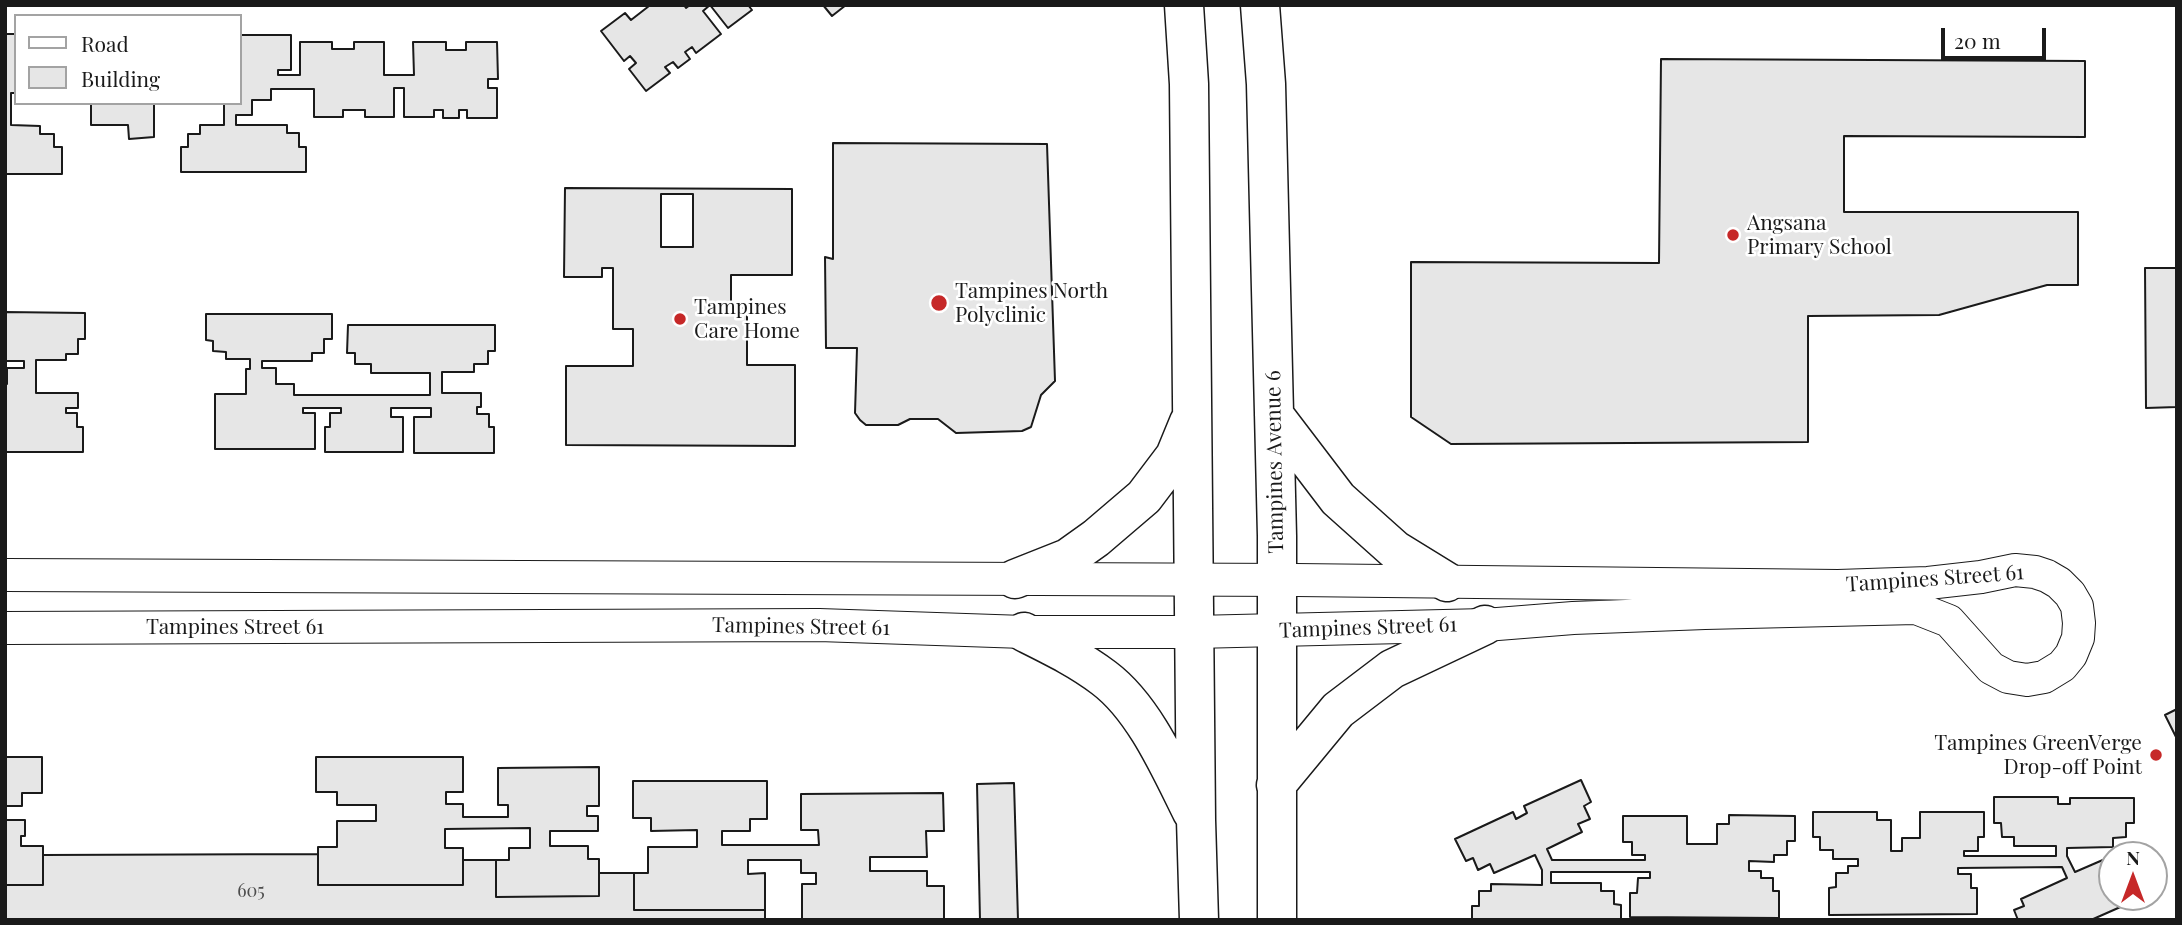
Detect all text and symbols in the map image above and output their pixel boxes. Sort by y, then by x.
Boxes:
legend [14,14,242,105]
scale bar [1944,14,2049,58]
text: 20 m [1954,26,2001,54]
text: Road [81,29,129,57]
text: Building [81,64,160,92]
place label: Angsana Primary School [1747,210,1892,260]
marker: Angsana Primary School [1725,227,1741,243]
place label: Tampines North Polyclinic [955,278,1108,328]
marker: Tampines North Polyclinic [929,293,949,313]
place label: Tampines Care Home [694,294,800,344]
marker: Tampines Care Home [672,311,688,327]
street label: Tampines Avenue 6 [1261,370,1289,554]
street label: Tampines Street 61 [1845,560,2025,598]
street label: Tampines Street 61 [1279,612,1457,644]
street label: Tampines Street 61 [712,613,890,641]
street label: Tampines Street 61 [146,614,324,640]
place label: Tampines GreenVerge Drop-off Point [1934,730,2142,780]
marker: Tampines GreenVerge Drop-off Point [2148,747,2164,763]
north arrow [2098,841,2168,911]
text: N [2126,844,2140,870]
house number: 605 [237,880,265,902]

